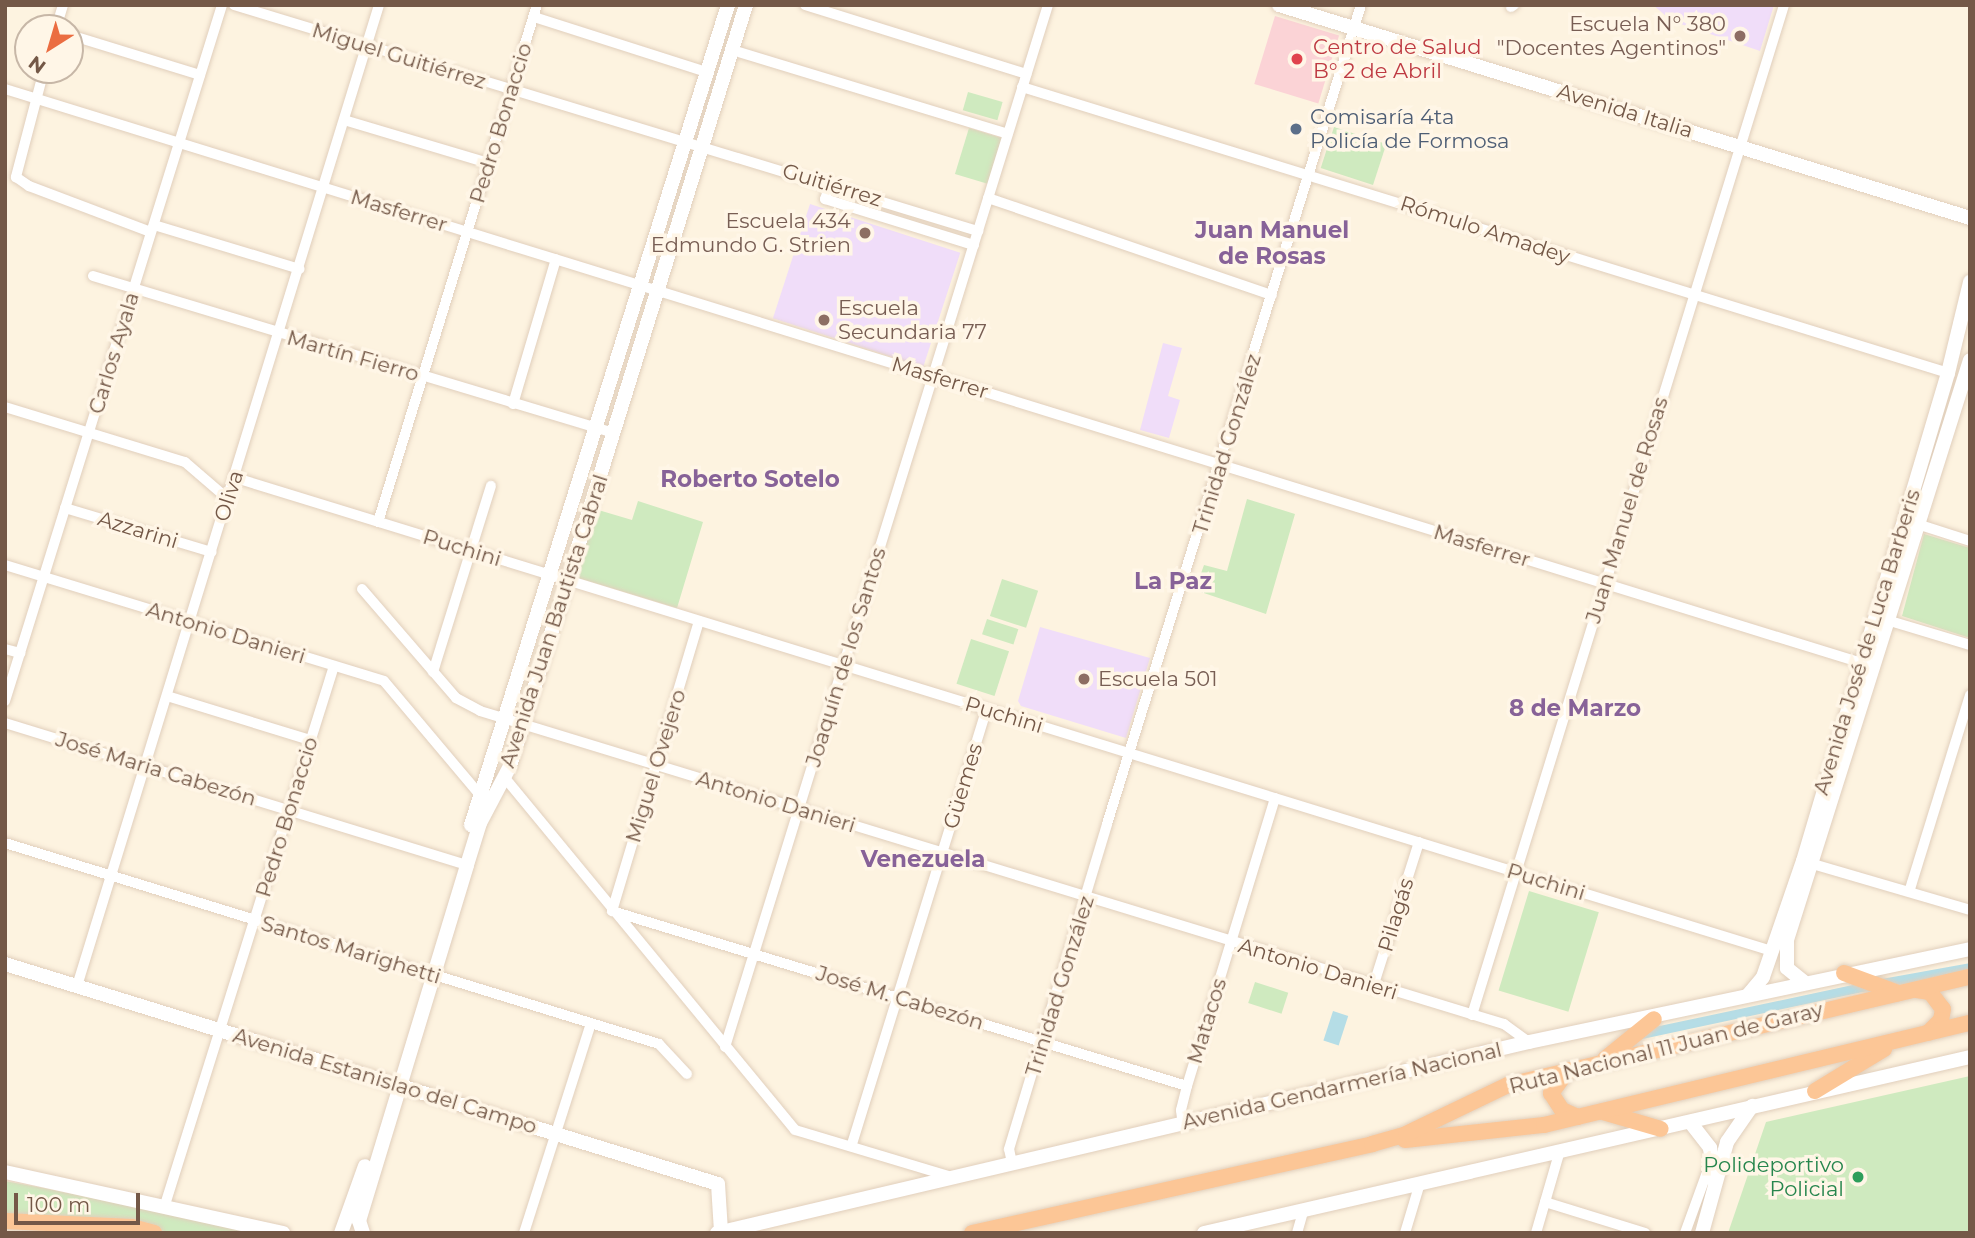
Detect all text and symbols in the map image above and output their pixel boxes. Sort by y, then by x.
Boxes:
place label: Escuela N° 380 "Docentes Agentinos" [1497,11,1726,61]
north arrow [14,14,84,84]
street label: Miguel Guitiérrez [309,18,489,94]
marker: Escuela N° 380 "Docentes Agentinos" [1732,28,1748,44]
place label: Centro de Salud B° 2 de Abril [1313,34,1481,84]
street label: Pedro Bonaccio [465,40,537,206]
marker: Centro de Salud B° 2 de Abril [1287,49,1307,69]
text: N [24,51,50,78]
street label: Avenida Italia [1554,78,1696,144]
place label: Comisaría 4ta Policía de Formosa [1310,104,1509,154]
marker: Comisaría 4ta Policía de Formosa [1288,121,1304,137]
street label: Guitiérrez [779,158,885,212]
street label: Masferrer [348,184,450,238]
street label: Rómulo Amadey [1397,191,1573,269]
place label: Escuela 434 Edmundo G. Strien [651,208,851,258]
district label: Juan Manuel de Rosas [1195,216,1349,270]
marker: Escuela 434 Edmundo G. Strien [857,225,873,241]
street label: Carlos Ayala [84,289,144,417]
place label: Escuela Secundaria 77 [838,295,987,345]
marker: Escuela Secundaria 77 [816,312,832,328]
street label: Martín Fierro [284,325,422,387]
street label: Masferrer [889,351,991,405]
street label: Trinidad González [1188,351,1266,537]
street label: Juan Manuel de Rosas [1581,394,1673,626]
district label: Roberto Sotelo [660,465,840,493]
street label: Oliva [209,467,249,525]
street label: Avenida Juan Bautista Cabral [495,471,613,771]
street label: Avenida José de Luca Barberis [1808,486,1926,798]
street label: Azzarini [95,506,181,554]
street label: Masferrer [1431,519,1533,573]
street label: Puchini [420,524,504,572]
street label: Joaquín de los Santos [801,544,891,770]
district label: La Paz [1134,567,1212,595]
street label: Antonio Danieri [143,597,309,669]
place label: Escuela 501 [1098,666,1218,692]
marker: Escuela 501 [1076,671,1092,687]
street label: Miguel Ovejero [621,686,691,846]
street label: Puchini [962,691,1046,739]
district label: 8 de Marzo [1509,694,1641,722]
street label: José Maria Cabezón [53,727,259,811]
street label: Pedro Bonaccio [251,734,323,900]
street label: Güemes [938,740,988,832]
street label: Antonio Danieri [693,766,859,838]
district label: Venezuela [861,845,985,873]
street label: Puchini [1504,858,1588,906]
street label: Pilagás [1373,875,1419,955]
street label: Trinidad González [1021,893,1099,1079]
street label: Santos Marighetti [258,911,444,989]
street label: Antonio Danieri [1235,933,1401,1005]
street label: José M. Cabezón [813,961,987,1035]
street label: Matacos [1182,975,1232,1067]
street label: Ruta Nacional 11 Juan de Garay [1507,997,1825,1099]
street label: Avenida Estanislao del Campo [230,1023,540,1139]
street label: Avenida Gendarmería Nacional [1180,1037,1504,1135]
place label: Polideportivo Policial [1703,1152,1844,1202]
marker: Polideportivo Policial [1850,1169,1866,1185]
scale bar [18,1178,144,1222]
text: 100 m [27,1192,90,1217]

